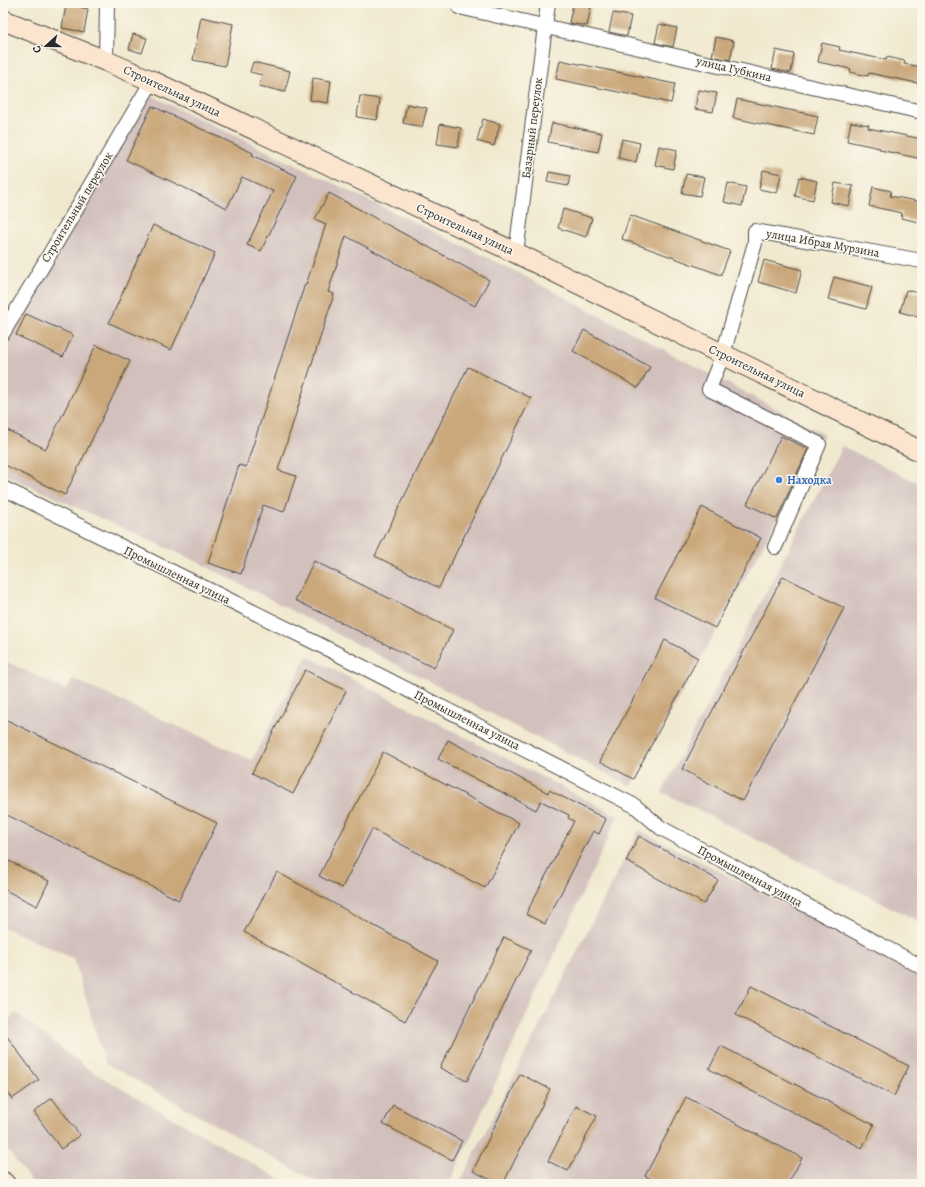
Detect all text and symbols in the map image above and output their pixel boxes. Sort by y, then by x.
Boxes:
north arrow [26,26,66,66]
text: С [29,43,45,55]
street label: улица Губкина [694,52,773,85]
street label: Строительная улица [121,61,224,121]
street label: Базарный переулок [518,76,546,180]
street label: Строительный переулок [38,149,116,265]
street label: Строительная улица [414,199,517,259]
street label: улица Ибрая Мурзина [764,225,881,261]
street label: Строительная улица [706,341,808,402]
place label: Находка [787,472,832,488]
marker: Находка [774,475,784,485]
street label: Промышленная улица [121,542,233,608]
street label: Промышленная улица [411,686,523,754]
street label: Промышленная улица [695,842,806,911]

